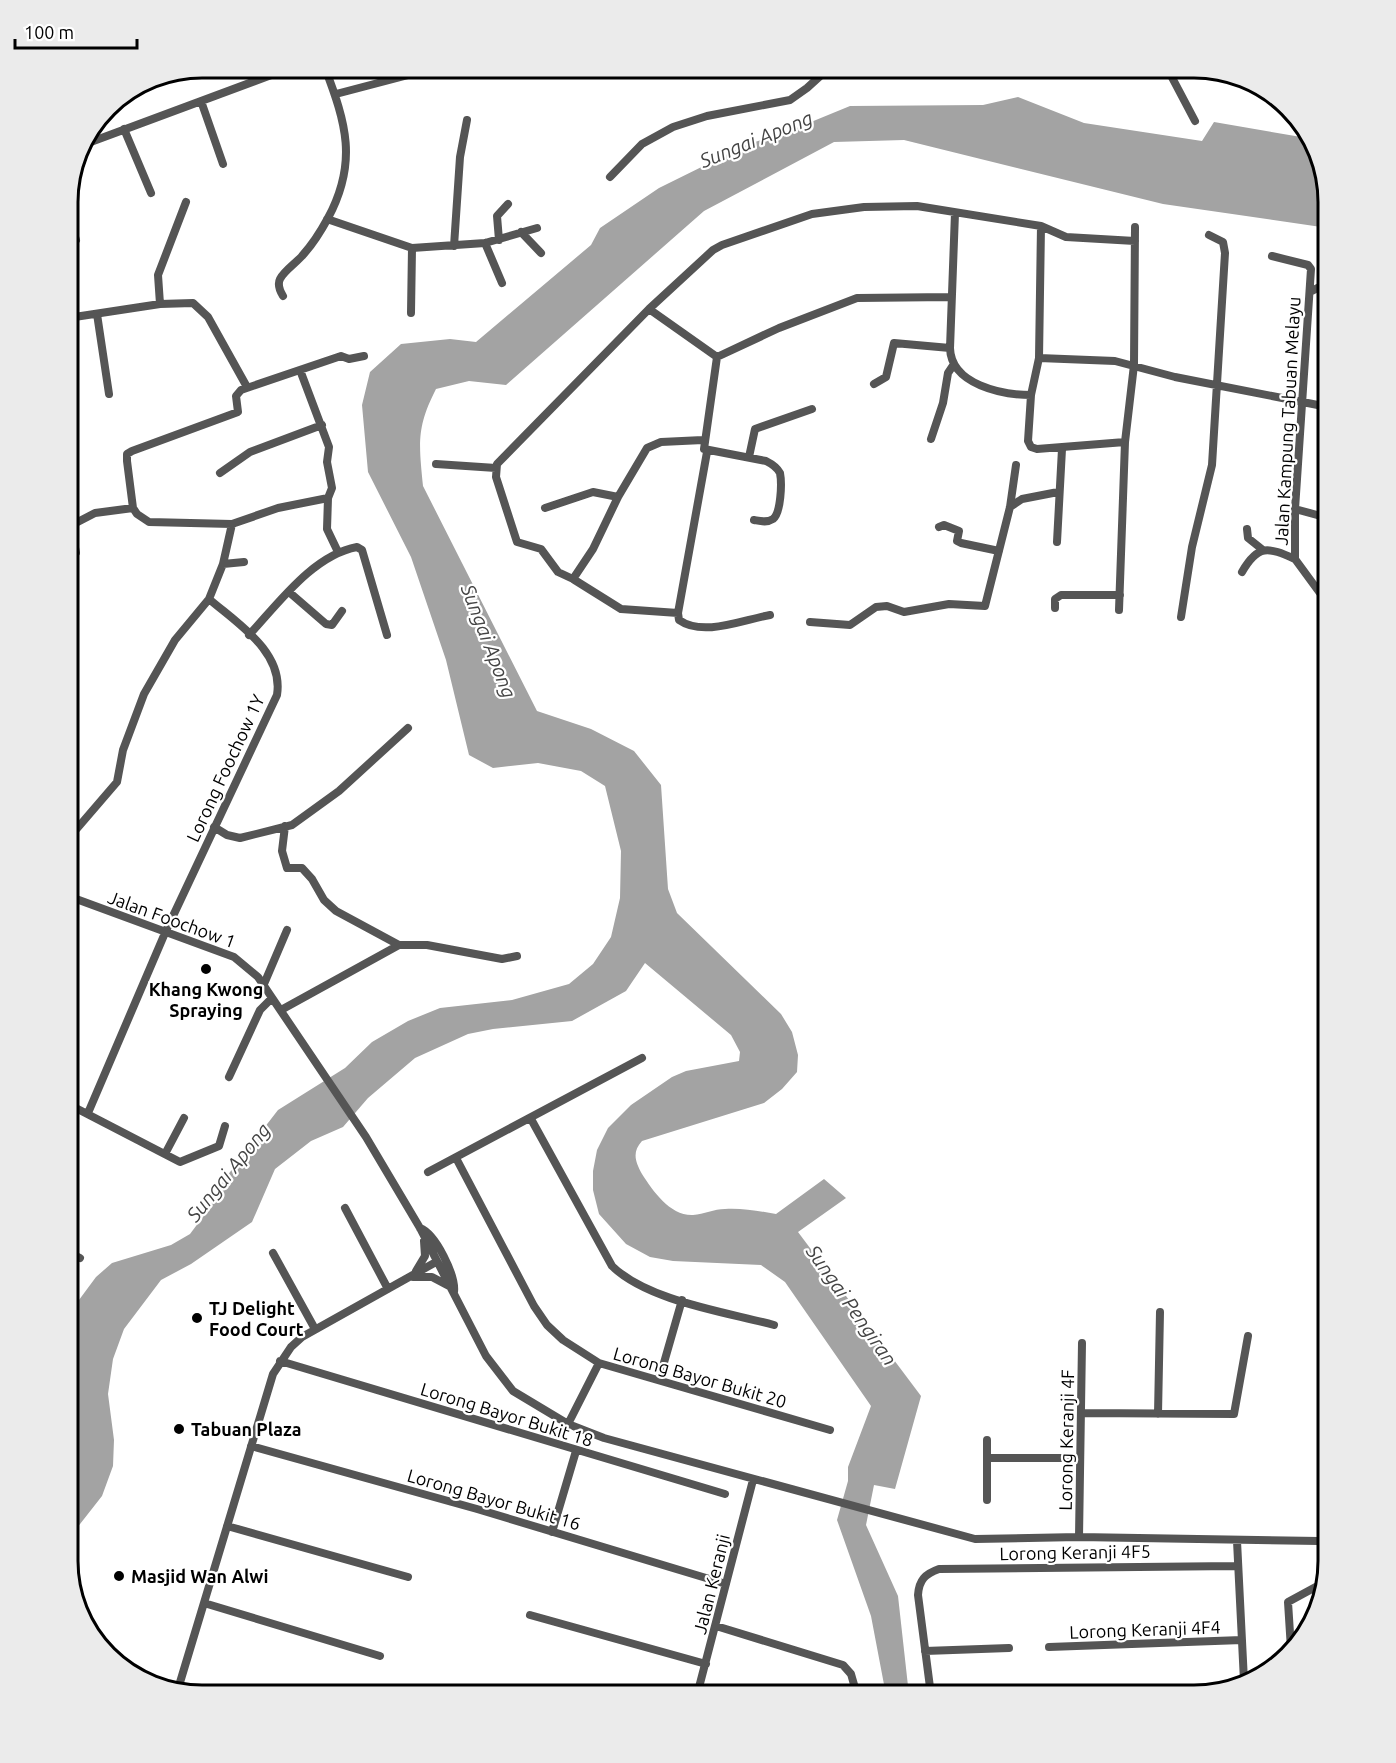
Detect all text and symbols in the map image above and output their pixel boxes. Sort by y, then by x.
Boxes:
scale bar [15,12,136,50]
text: 100 m [24,22,74,42]
water label: Sungai Apong [695,106,816,172]
street label: Jalan Kampung Tabuan Melayu [1270,296,1304,546]
water label: Sungai Apong [456,580,521,701]
street label: Lorong Foochow 1Y [182,691,268,845]
street label: Jalan Foochow 1 [105,887,239,951]
marker: Khang Kwong Spraying [199,962,213,976]
place label: Khang Kwong Spraying [149,979,263,1020]
water label: Sungai Apong [181,1118,275,1227]
water label: Sungai Pengiran [801,1240,902,1370]
place label: TJ Delight Food Court [209,1298,304,1339]
marker: TJ Delight Food Court [190,1311,204,1325]
street label: Lorong Bayor Bukit 20 [611,1343,789,1411]
street label: Lorong Keranji 4F [1055,1369,1077,1511]
street label: Lorong Bayor Bukit 18 [418,1378,596,1450]
place label: Tabuan Plaza [191,1419,301,1439]
marker: Tabuan Plaza [172,1422,186,1436]
street label: Lorong Bayor Bukit 16 [405,1465,583,1533]
street label: Jalan Keranji [689,1532,733,1636]
street label: Lorong Keranji 4F5 [999,1541,1151,1563]
place label: Masjid Wan Alwi [131,1566,268,1586]
marker: Masjid Wan Alwi [112,1569,126,1583]
street label: Lorong Keranji 4F4 [1069,1616,1221,1642]

